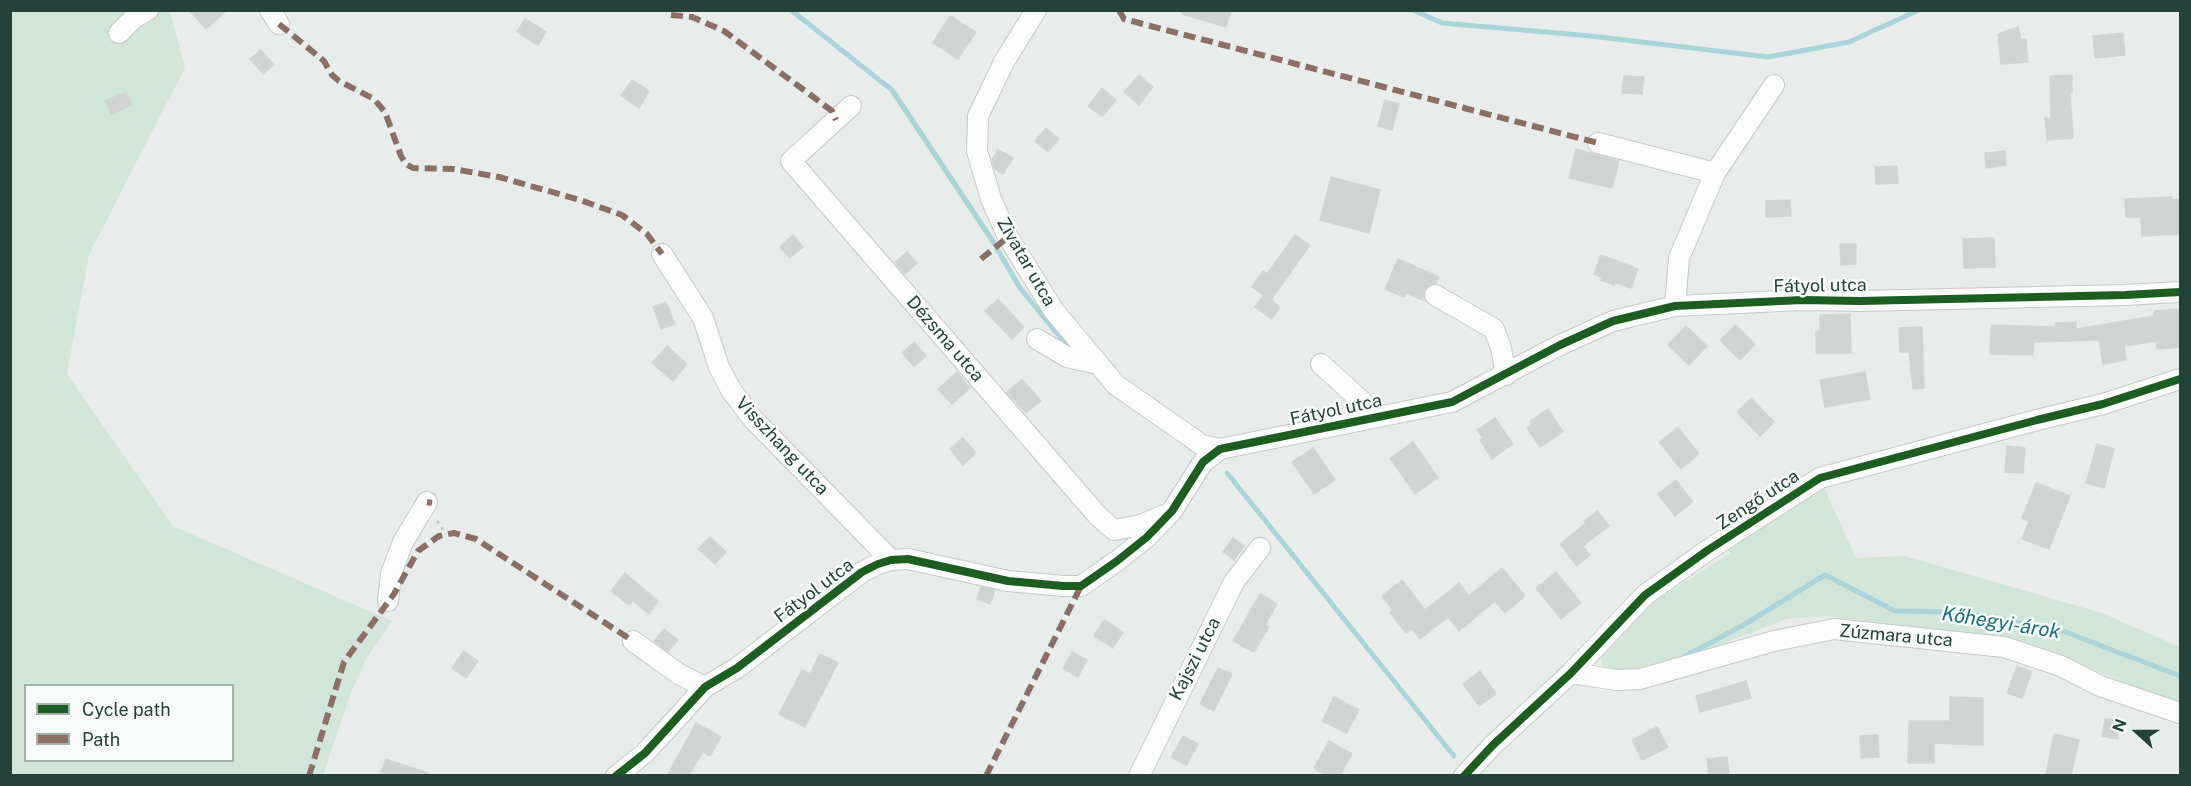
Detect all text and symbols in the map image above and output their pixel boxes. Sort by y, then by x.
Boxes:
street label: Zivatar utca [992,214,1060,310]
street label: Fátyol utca [1773,274,1867,298]
street label: Dézsma utca [902,292,988,386]
street label: Fátyol utca [1288,390,1384,430]
street label: Visszhang utca [731,392,833,500]
street label: Zengő utca [1713,465,1803,535]
street label: Fátyol utca [770,554,858,628]
water label: Kőhegyi-árok [1940,602,2062,644]
street label: Kajszi utca [1165,614,1225,704]
street label: Zúzmara utca [1838,620,1954,652]
legend [24,684,234,762]
text: Cycle path [82,699,171,720]
north arrow [2107,702,2167,762]
text: N [2109,716,2131,735]
text: Path [82,729,120,750]

